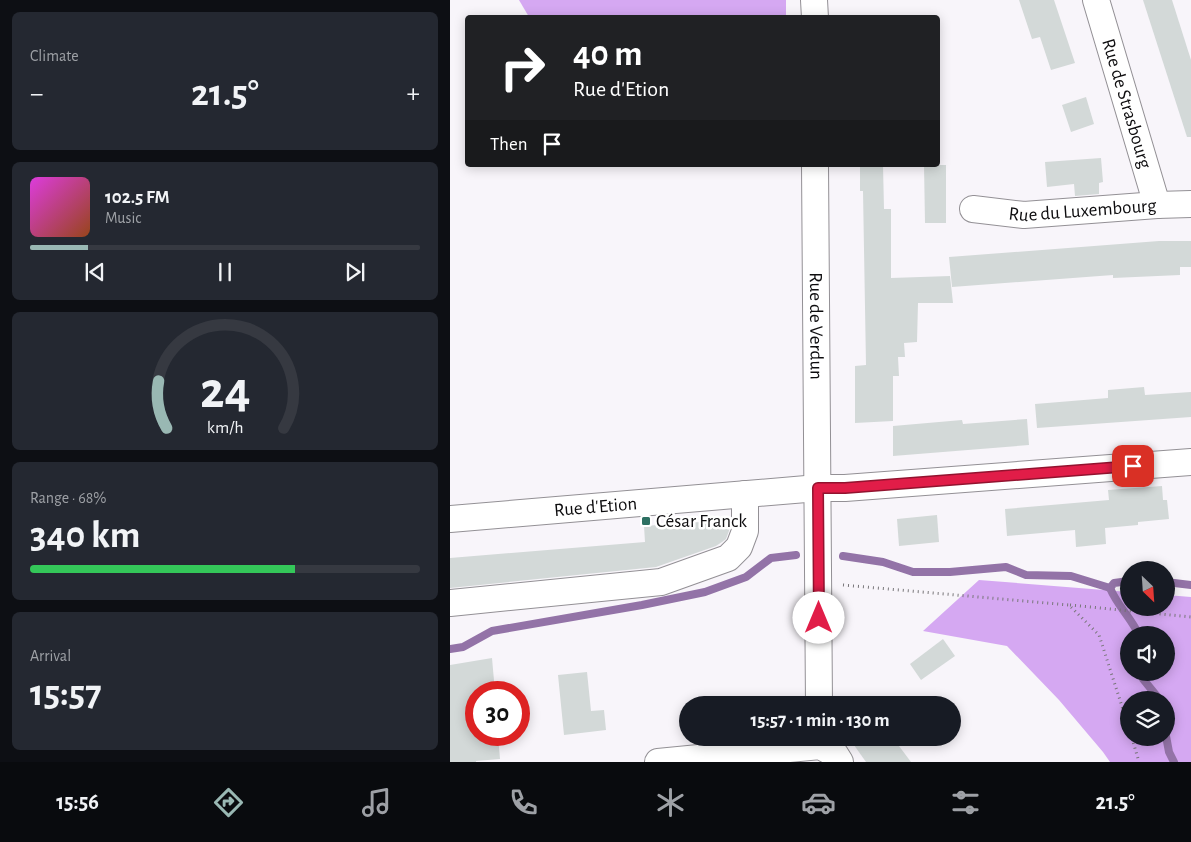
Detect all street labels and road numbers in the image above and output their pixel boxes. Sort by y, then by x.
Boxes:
street label: Rue de Strasbourg [1099,36,1155,171]
street label: Rue du Luxembourg [1008,196,1158,225]
street label: Rue de Verdun [806,272,826,380]
street label: Rue d'Etion [553,494,638,520]

